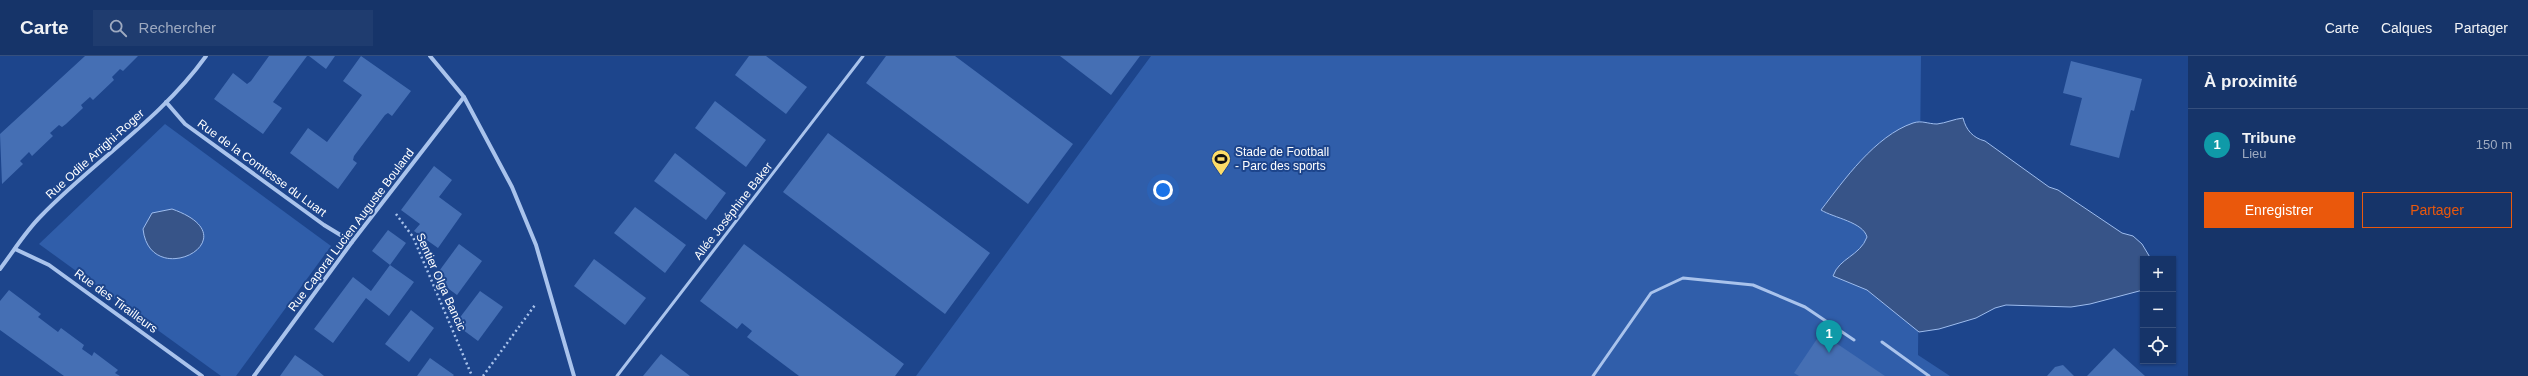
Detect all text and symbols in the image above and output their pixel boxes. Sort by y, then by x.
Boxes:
search box [93,10,373,46]
text: Carte [20,17,69,38]
icon: search [107,17,129,39]
text: Rechercher [139,19,216,36]
text: Carte [2325,20,2359,36]
text: Calques [2381,20,2432,36]
text: Partager [2454,20,2508,36]
text: À proximité [2204,72,2298,91]
street label: Rue Odile Arrighi-Roger [43,106,147,202]
street label: Rue de la Comtesse du Luart [195,116,330,220]
text: Tribune [2242,129,2296,146]
text: 1 [2213,137,2221,152]
text: 150 m [2476,137,2512,152]
place label: Stade de Football - Parc des sports [1235,145,1329,173]
street label: Rue Caporal Lucien Auguste Bouland [285,146,417,314]
text: Lieu [2242,146,2267,161]
sports icon: Stade de Football - Parc des sports [1210,148,1232,176]
street label: Allée Joséphine Baker [691,160,775,262]
your location [1153,180,1173,200]
button: Enregistrer [2204,192,2354,228]
button: Partager [2362,192,2512,228]
street label: Sentier Olga Bancic [413,231,469,333]
map controls [2140,256,2176,364]
button: + [2140,256,2176,292]
street label: Rue des Tirailleurs [72,266,160,336]
button: − [2140,292,2176,328]
pin: 1 [1816,320,1842,353]
button: locate [2140,328,2176,364]

